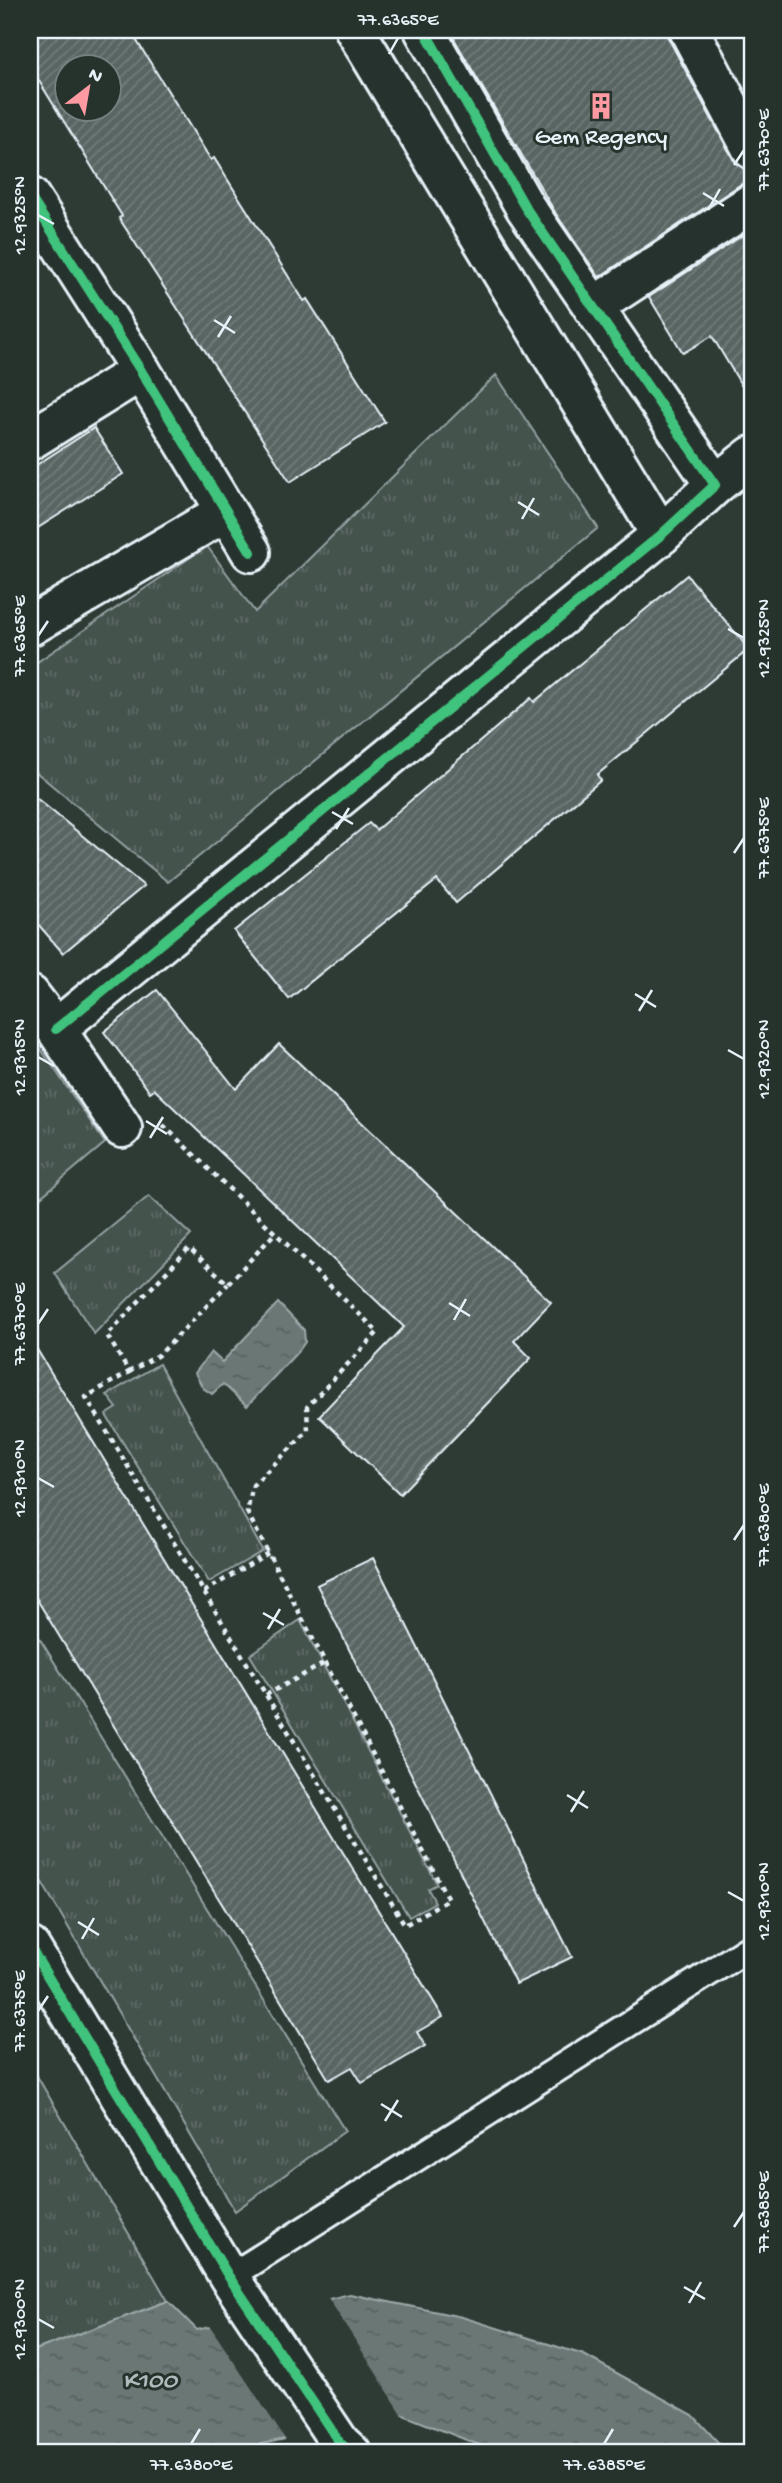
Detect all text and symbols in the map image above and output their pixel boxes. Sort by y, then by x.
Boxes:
text: 77.6365°E [357,11,439,32]
north arrow [52,52,122,122]
text: N [84,63,106,89]
building icon: Gem Regency [586,91,616,121]
text: 77.6370°E [755,108,776,192]
place label: Gem Regency [535,124,667,153]
text: 12.9325°N [11,176,32,255]
text: 77.6365°E [11,595,32,677]
text: 12.9325°N [755,599,776,678]
text: 77.6375°E [755,797,776,879]
text: 12.9315°N [11,1019,32,1096]
text: 12.9320°N [755,1019,776,1100]
text: 77.6370°E [11,1282,32,1366]
text: 12.9310°N [11,1439,32,1518]
text: 77.6380°E [755,1483,776,1567]
text: 12.9310°N [755,1862,776,1941]
text: 77.6375°E [11,1970,32,2052]
text: 77.6385°E [755,2170,776,2254]
text: 12.9300°N [11,2279,32,2360]
water label: K100 [123,2367,178,2398]
text: 77.6380°E [149,2456,233,2477]
text: 77.6385°E [562,2456,646,2477]

